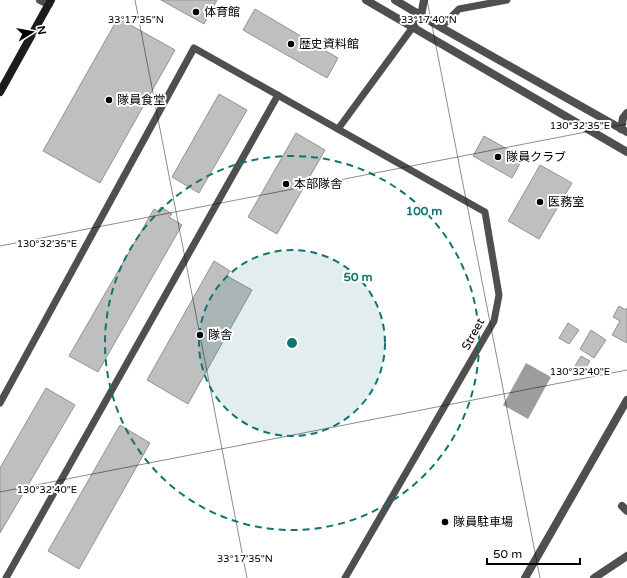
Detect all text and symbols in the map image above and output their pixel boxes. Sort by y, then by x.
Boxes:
place label: 体育館 [204,5,240,19]
marker: 体育館 [191,7,201,17]
north arrow [12,12,52,52]
text: 33°17'35"N [108,14,164,26]
text: 33°17'40"N [401,14,457,26]
text: N [34,25,49,36]
place label: 歴史資料館 [299,37,359,51]
marker: 歴史資料館 [286,39,296,49]
place label: 隊員食堂 [117,93,165,107]
marker: 隊員食堂 [104,95,114,105]
text: 130°32'35"E [550,120,610,132]
place label: 隊員クラブ [506,150,566,164]
marker: 隊員クラブ [493,152,503,162]
place label: 本部隊舎 [294,177,342,191]
marker: 本部隊舎 [281,179,291,189]
place label: 医務室 [548,195,584,209]
marker: 医務室 [535,197,545,207]
text: 100 m [406,204,442,218]
text: 130°32'35"E [17,238,77,250]
text: 50 m [343,270,373,284]
street label: Street [459,315,488,352]
place label: 隊舎 [208,328,232,342]
marker: 隊舎 [195,330,205,340]
centre of rings [285,336,299,350]
text: 130°32'40"E [550,366,610,378]
text: 130°32'40"E [17,484,77,496]
place label: 隊員駐車場 [453,515,513,529]
marker: 隊員駐車場 [440,517,450,527]
scale bar [487,540,580,566]
text: 50 m [493,547,522,561]
text: 33°17'35"N [217,553,273,565]

